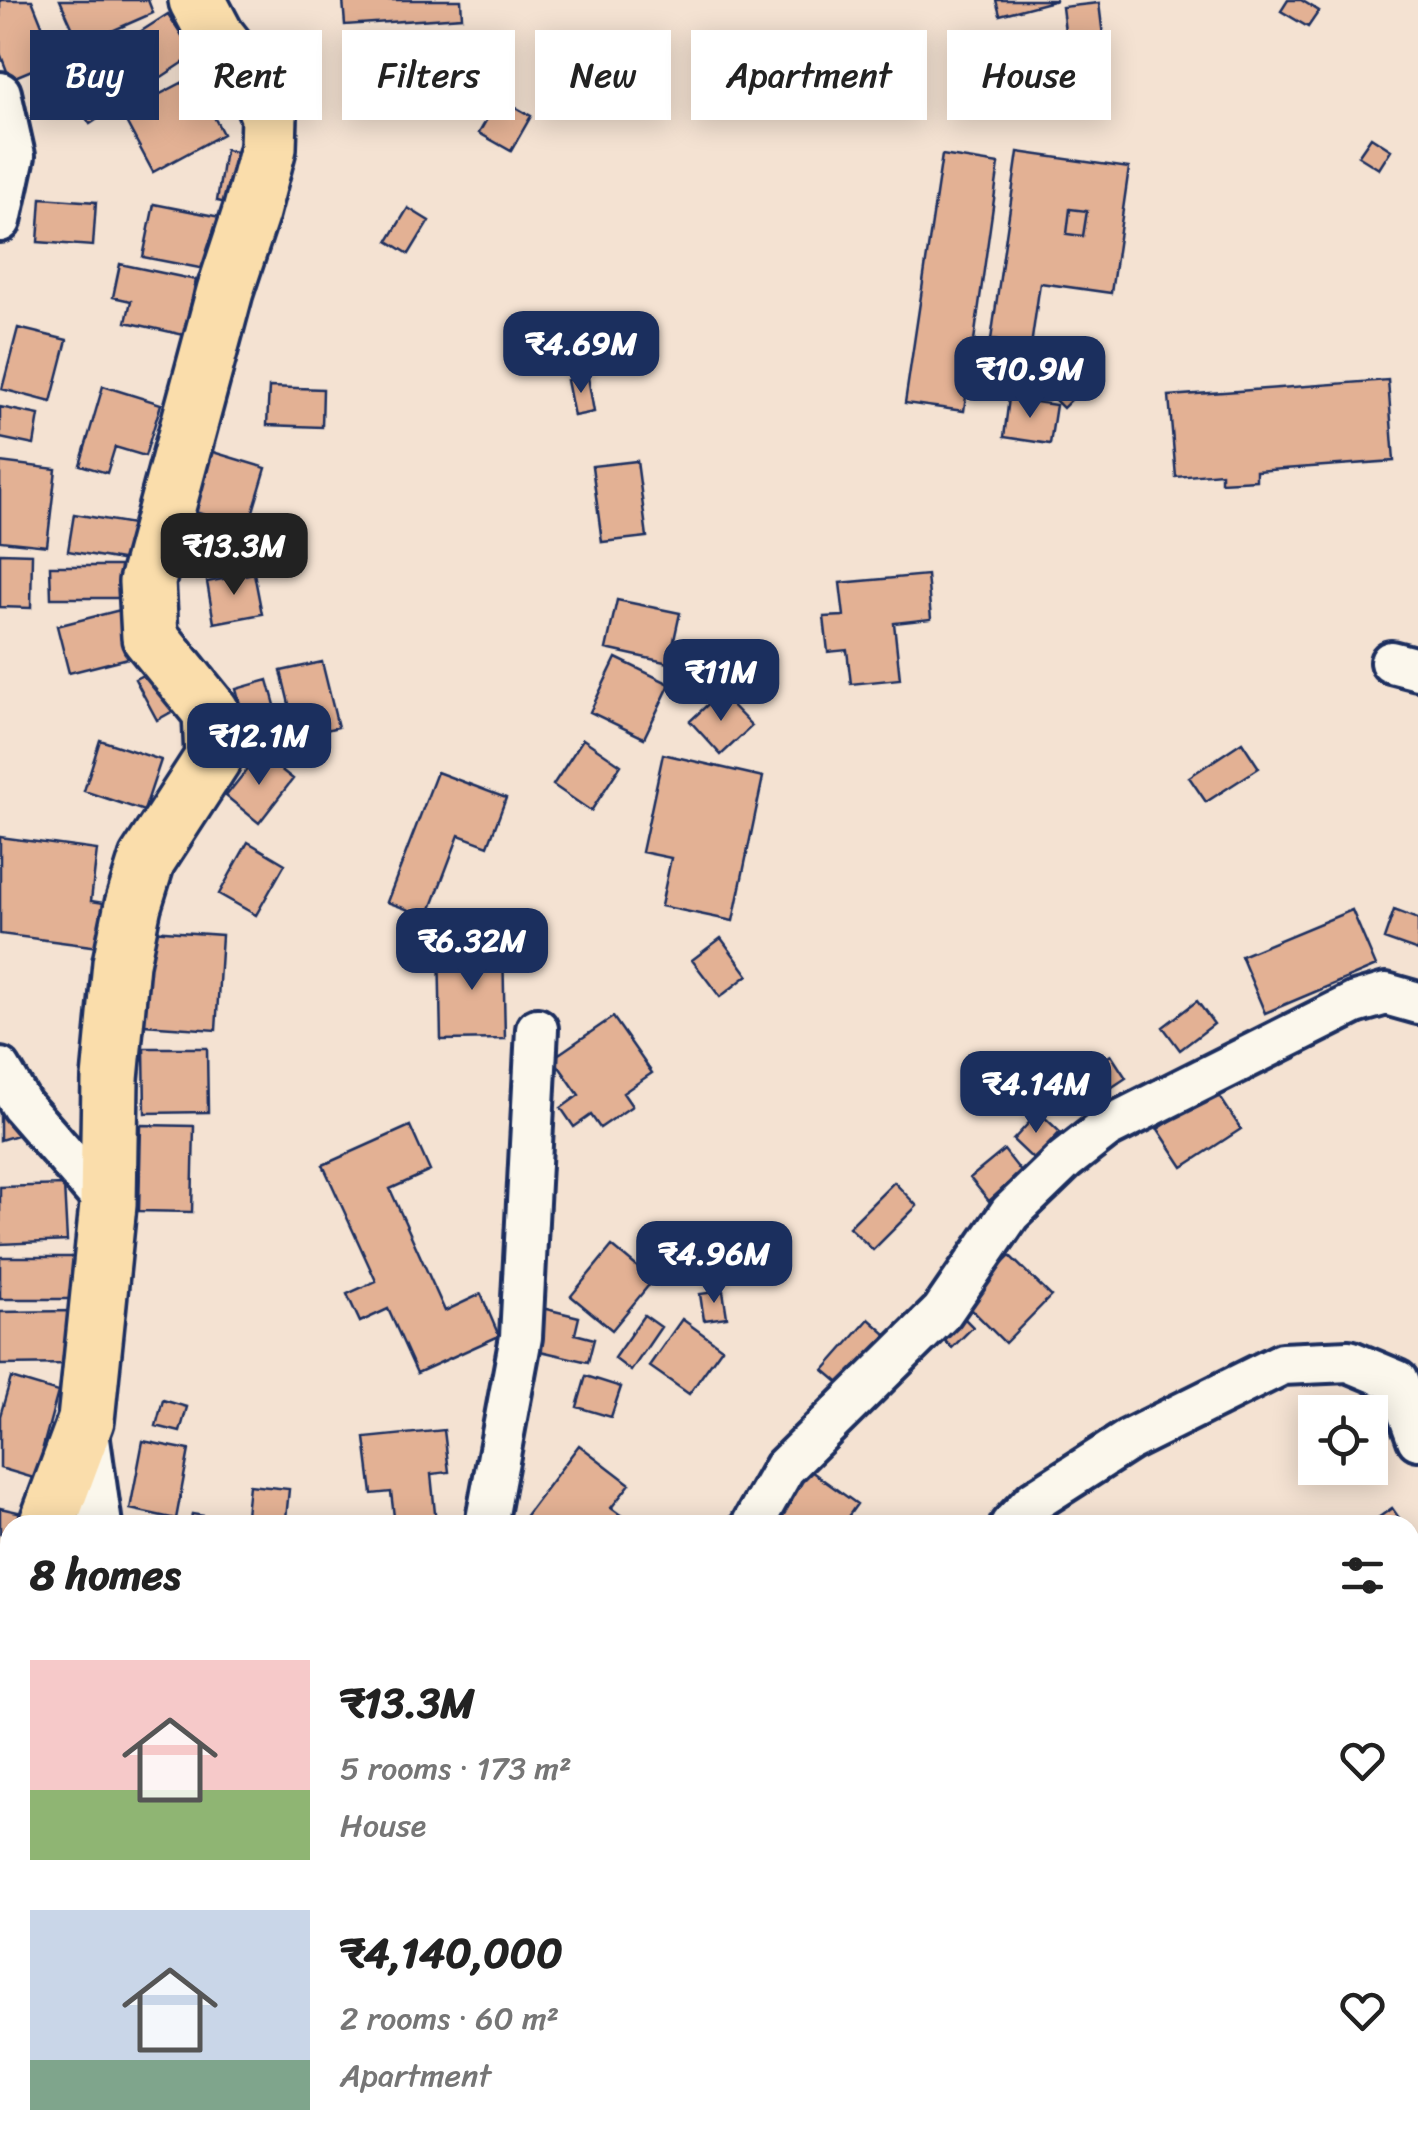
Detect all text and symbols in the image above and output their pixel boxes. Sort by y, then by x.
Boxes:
chip: Buy [30,30,159,120]
chip: Rent [179,30,322,120]
chip: Filters [342,30,515,120]
chip: New [535,30,671,120]
chip: Apartment [691,30,927,120]
chip: House [947,30,1111,120]
pin: ₹4.69M [500,311,662,396]
text: ₹4.69M [525,315,637,372]
pin: ₹10.9M [949,336,1111,421]
text: ₹10.9M [976,340,1084,397]
pin: ₹13.3M [153,513,315,598]
text: ₹13.3M [183,517,285,574]
pin: ₹11M [662,639,780,724]
text: ₹11M [685,643,757,700]
pin: ₹12.1M [178,703,340,788]
text: ₹12.1M [209,707,309,764]
pin: ₹6.32M [391,908,553,993]
text: ₹6.32M [418,912,526,969]
pin: ₹4.14M [955,1051,1117,1136]
text: ₹4.14M [982,1055,1090,1112]
pin: ₹4.96M [633,1221,795,1306]
text: ₹4.96M [658,1225,770,1282]
map controls [1298,1395,1388,1485]
button: locate [1298,1395,1388,1485]
text: 8 homes [30,1538,181,1612]
icon: filters [1335,1548,1390,1603]
text: ₹13.3M [340,1666,475,1740]
icon: home [110,1700,230,1820]
icon: heart [1335,1733,1390,1788]
text: 5 rooms · 173 m² [340,1740,571,1797]
text: House [340,1797,426,1854]
text: ₹4,140,000 [340,1916,563,1990]
icon: home [110,1950,230,2070]
icon: heart [1335,1983,1390,2038]
text: 2 rooms · 60 m² [340,1990,559,2047]
text: Apartment [340,2047,491,2104]

